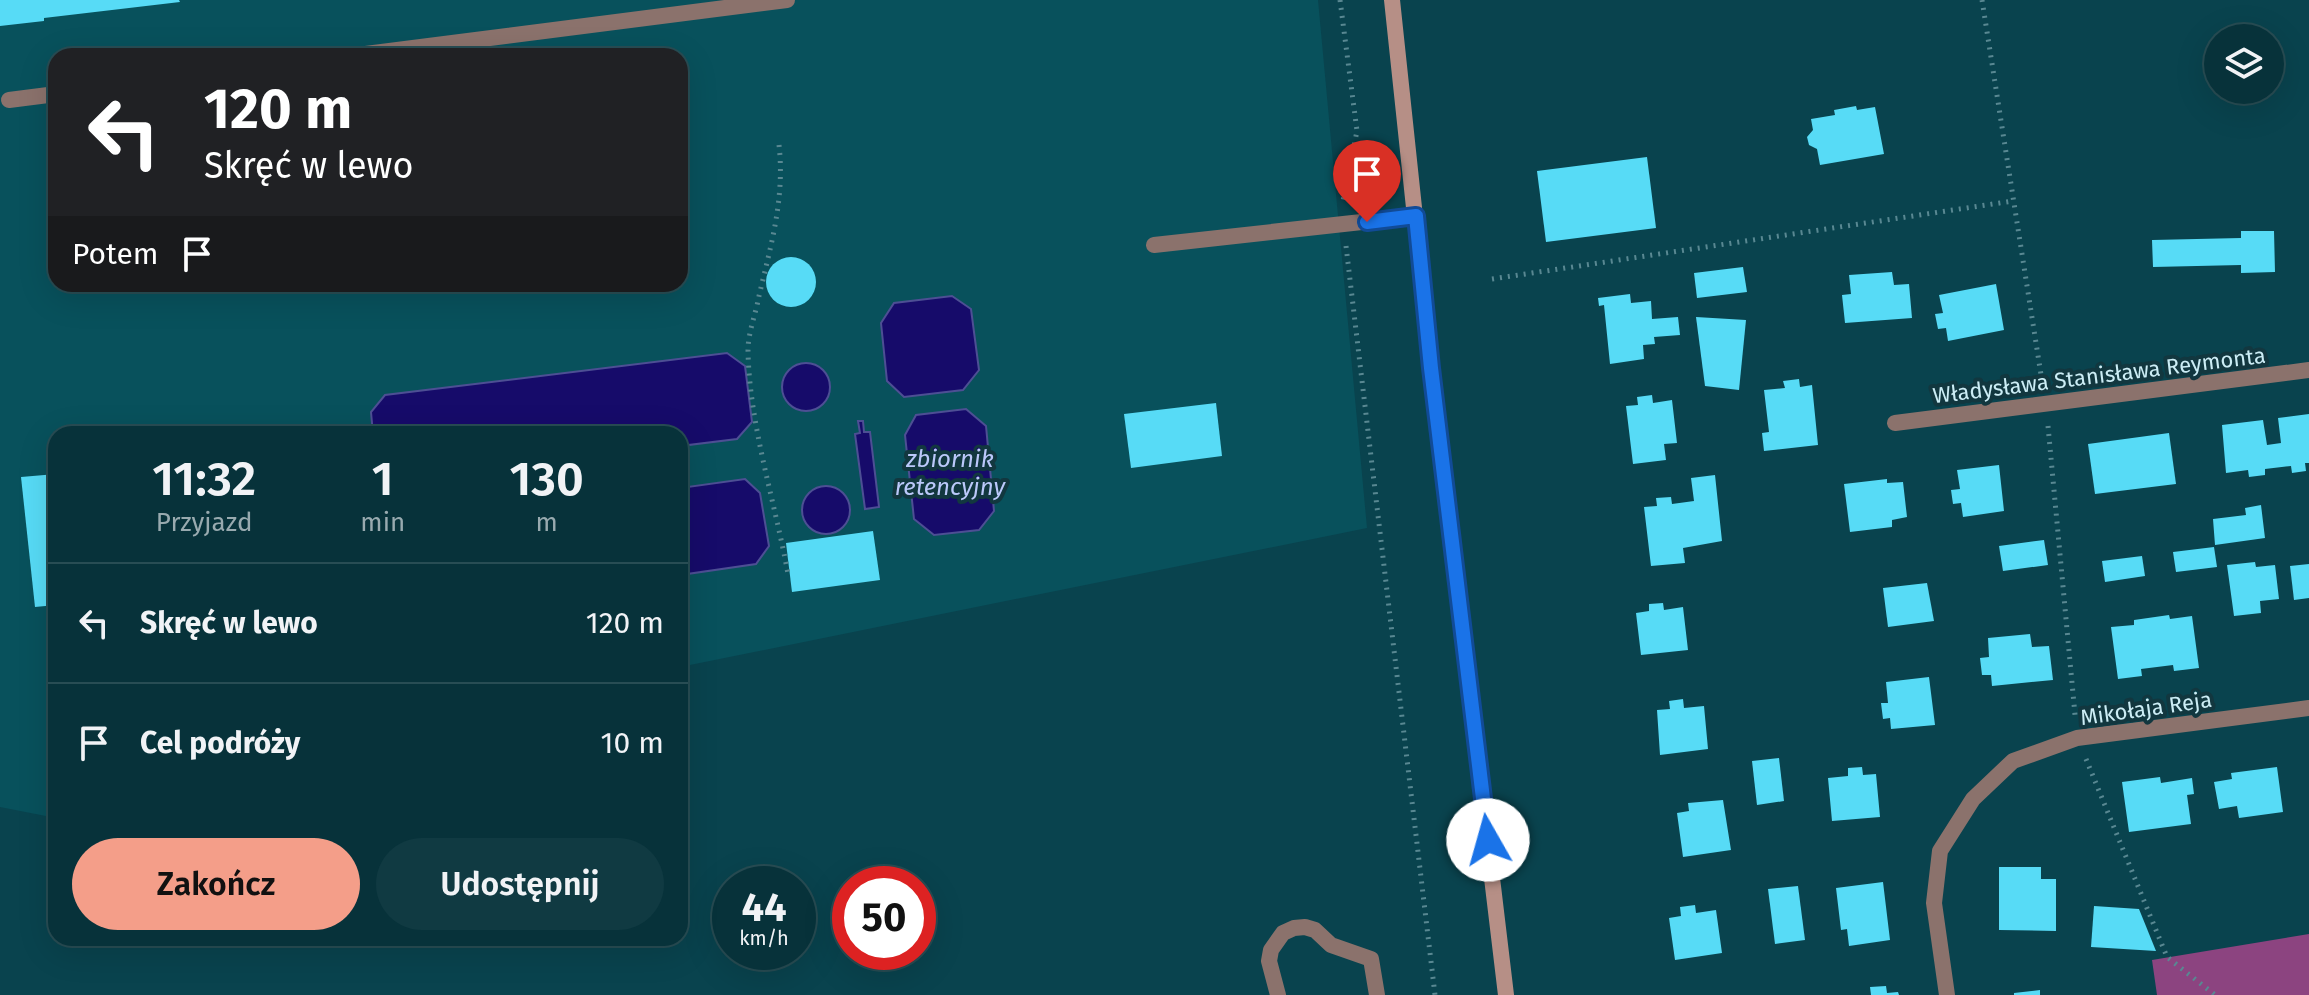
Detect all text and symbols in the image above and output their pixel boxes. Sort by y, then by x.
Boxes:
map controls [2204,24,2284,104]
button: layers [2204,24,2284,104]
text: 120 m [204,76,352,143]
icon: left [72,80,176,184]
pin [1333,140,1401,222]
text: Skręć w lewo [204,144,413,188]
icon: arrive [1345,152,1389,196]
icon: arrive [175,232,219,276]
text: Potem [72,236,159,272]
street label: Władysława Stanisława Reymonta [1931,342,2267,409]
water label: zbiornik retencyjny [895,445,1006,501]
text: 11:32 [152,450,256,508]
text: 1 [372,450,394,508]
text: 130 [509,450,584,508]
text: Przyjazd [156,507,253,538]
text: min [360,507,405,538]
text: m [535,507,558,538]
icon: left [72,601,116,645]
text: Skręć w lewo [140,605,318,641]
text: 120 m [586,605,664,641]
street label: Mikołaja Reja [2079,686,2214,731]
icon: arrive [72,721,116,765]
text: Cel podróży [140,725,300,761]
text: 10 m [601,725,664,761]
position arrow [1446,798,1530,882]
button: Zakończ [72,838,360,930]
button: Udostępnij [376,838,664,930]
speed limit sign: 50 [832,866,936,970]
text: 44 [741,884,787,932]
text: km/h [739,926,789,950]

